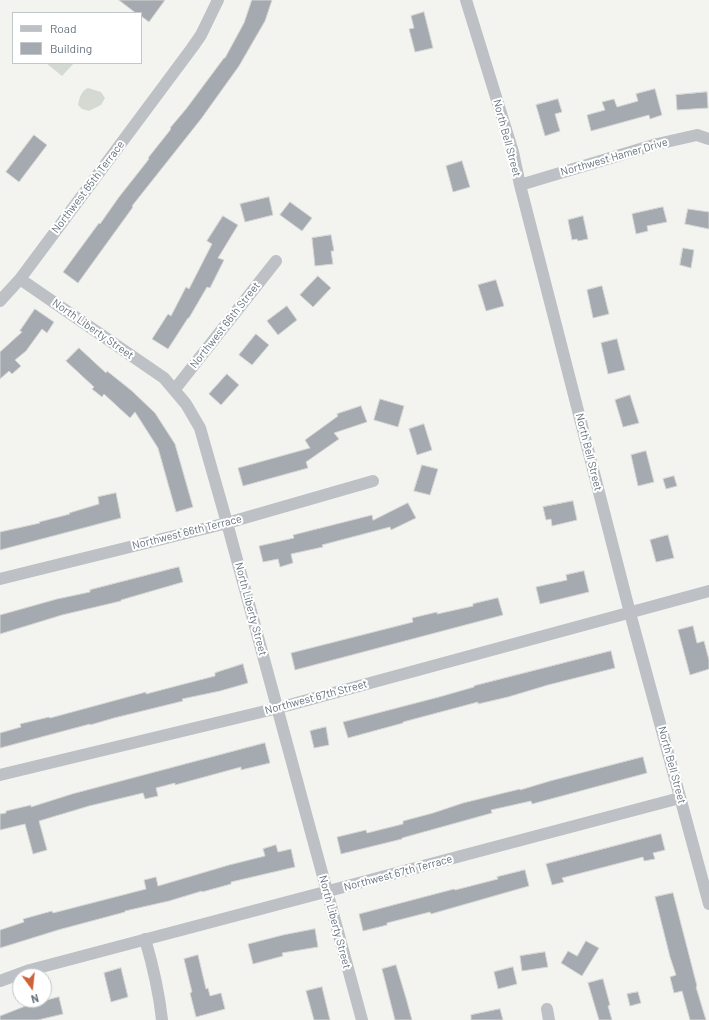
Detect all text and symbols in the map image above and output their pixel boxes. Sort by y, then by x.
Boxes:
legend [12,12,142,64]
text: Road [50,21,77,35]
text: Building [50,41,92,55]
street label: North Bell Street [490,98,524,178]
street label: Northwest Hamer Drive [559,135,669,179]
street label: Northwest 65th Terrace [49,138,127,236]
street label: Northwest 66th Street [187,279,263,371]
street label: North Liberty Street [50,296,136,362]
street label: North Bell Street [573,412,605,492]
street label: Northwest 66th Terrace [131,512,243,552]
street label: North Liberty Street [232,561,270,657]
street label: Northwest 67th Street [263,677,369,717]
street label: North Bell Street [655,725,689,805]
street label: Northwest 67th Terrace [342,852,454,894]
street label: North Liberty Street [316,874,354,970]
north arrow [12,968,52,1008]
text: N [30,992,40,1006]

